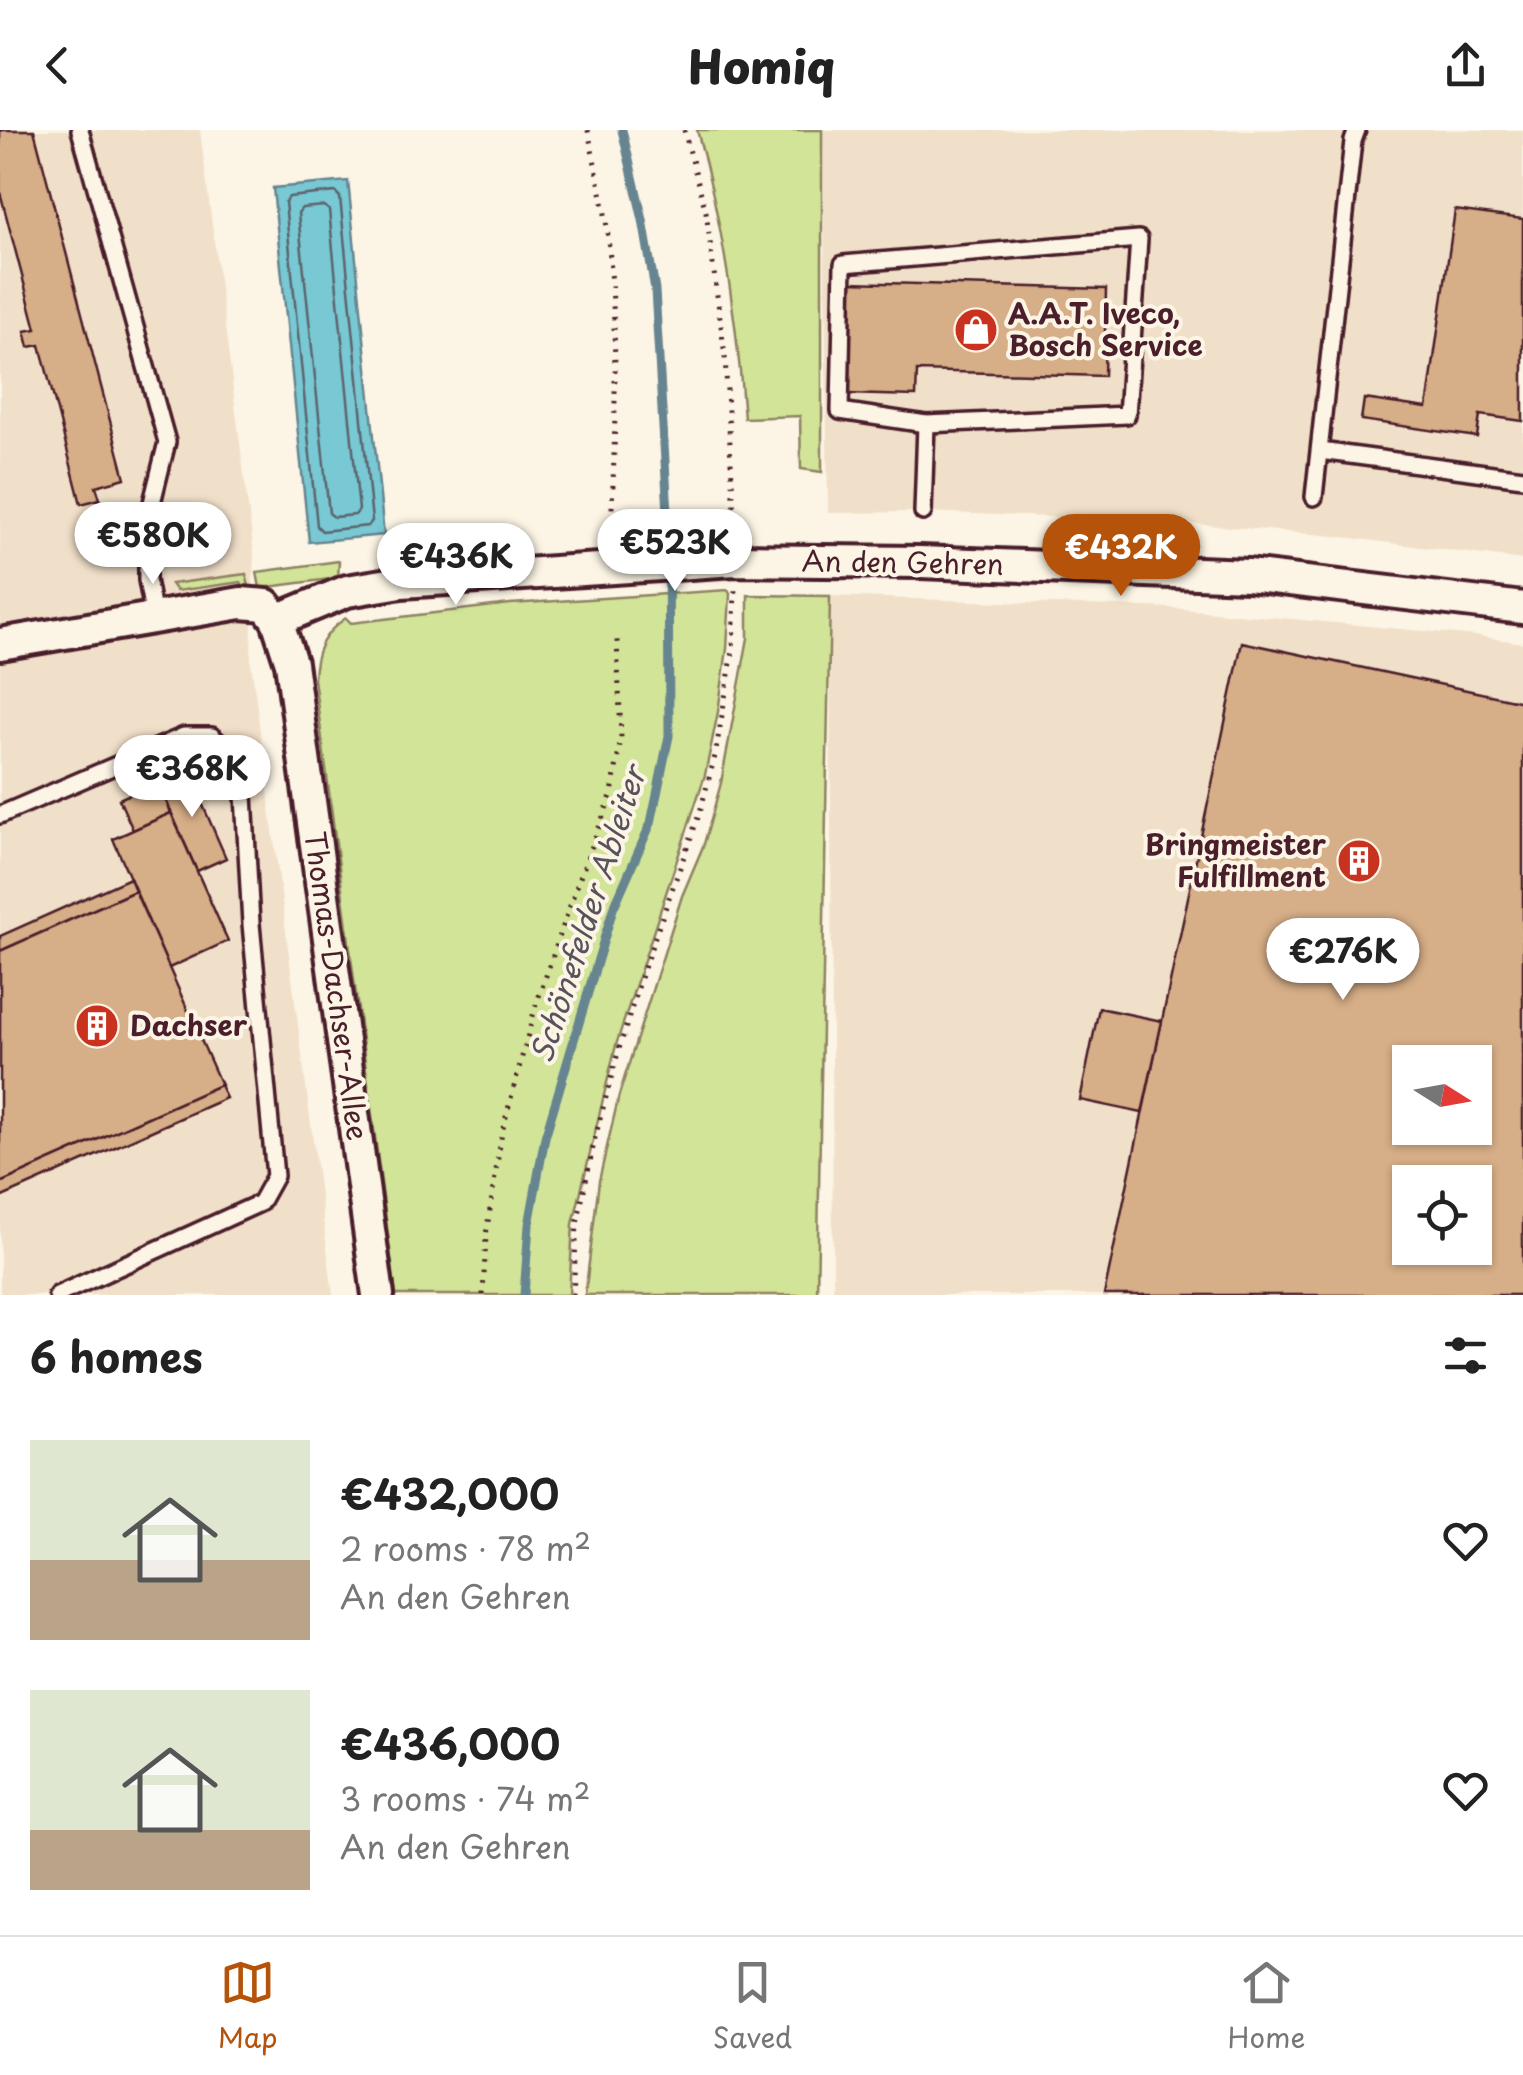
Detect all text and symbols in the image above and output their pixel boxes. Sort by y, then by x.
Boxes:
text: Homiq [688,31,835,99]
icon: back [30,38,85,93]
icon: share [1438,38,1493,93]
place label: A.A.T. Iveco, Bosch Service [1008,291,1203,366]
shop icon: A.A.T. Iveco, Bosch Service [953,307,999,353]
pin: €580K [83,502,223,587]
pin: €523K [605,509,745,594]
text: €580K [96,510,210,558]
pin: €432K [1051,514,1191,599]
text: €523K [619,517,731,565]
text: €432K [1064,522,1178,570]
pin: €436K [386,523,526,608]
text: €436K [399,531,513,579]
street label: An den Gehren [801,538,1005,585]
pin: €368K [122,735,262,820]
text: €368K [136,743,248,791]
water label: Schönefelder Ableiter [517,757,657,1068]
place label: Bringmeister Fulfillment [1145,822,1327,897]
street label: Thomas-Dachser-Allee [295,828,380,1143]
building icon: Bringmeister Fulfillment [1336,838,1382,884]
pin: €276K [1273,918,1413,1003]
text: €276K [1288,926,1398,974]
building icon: Dachser [74,1003,120,1049]
place label: Dachser [130,1003,248,1046]
north arrow [1392,1045,1492,1145]
map controls [1392,1045,1492,1265]
button: locate [1392,1165,1492,1265]
text: 6 homes [30,1324,203,1387]
icon: filters [1438,1328,1493,1383]
text: €432,000 [340,1461,559,1524]
icon: home [110,1480,230,1600]
icon: heart [1438,1513,1493,1568]
text: 2 rooms · 78 m² [340,1524,591,1572]
text: An den Gehren [340,1572,572,1620]
text: €436,000 [340,1711,560,1774]
icon: home [110,1730,230,1850]
icon: heart [1438,1763,1493,1818]
text: 3 rooms · 74 m² [340,1774,590,1822]
text: An den Gehren [340,1822,572,1870]
tab: Map [218,1955,277,2058]
tab: Saved [713,1955,792,2058]
tab: Home [1227,1955,1305,2058]

